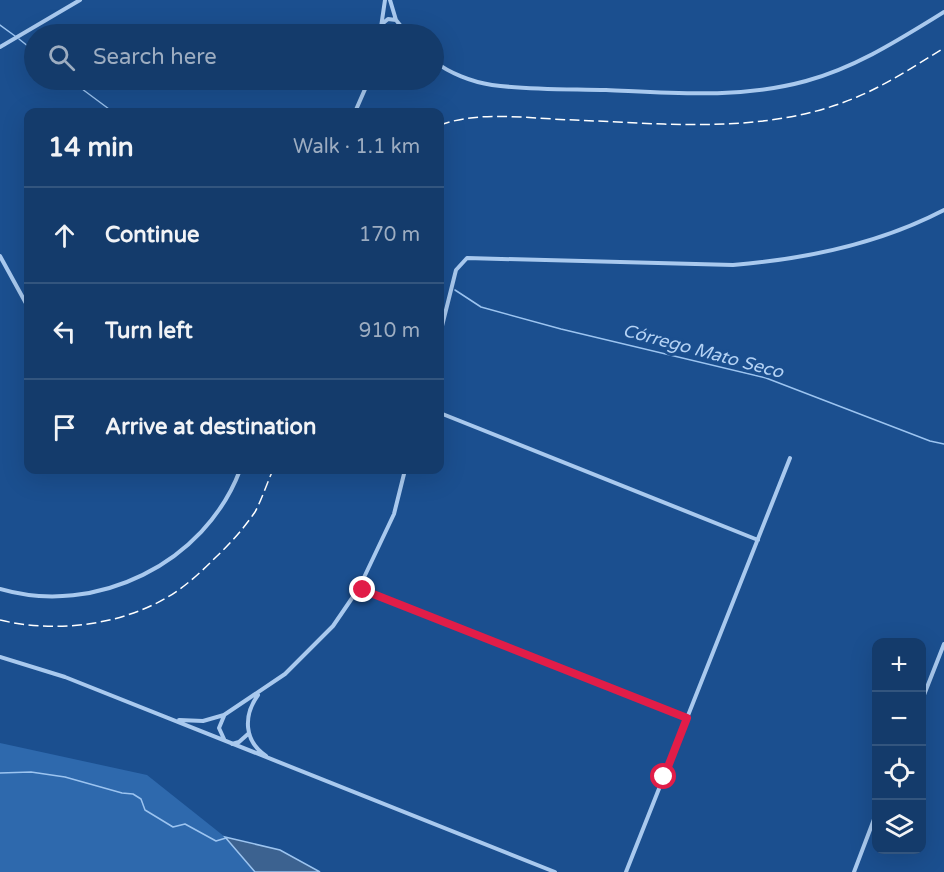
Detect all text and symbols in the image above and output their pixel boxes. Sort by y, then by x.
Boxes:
search box [24,24,444,90]
icon: search [45,41,78,74]
text: Search here [93,44,217,70]
text: 14 min [48,132,134,163]
text: Walk · 1.1 km [293,135,420,159]
icon: ahead [48,219,81,252]
text: Continue [105,222,200,248]
text: 170 m [359,223,420,247]
icon: left [48,315,81,348]
text: Turn left [105,318,193,344]
text: 910 m [359,319,420,343]
water label: Córrego Mato Seco [620,319,787,383]
icon: arrive [48,411,81,444]
text: Arrive at destination [105,414,316,440]
route end [349,576,375,602]
map controls [872,638,926,854]
button: + [872,638,926,692]
button: − [872,692,926,746]
button: locate [872,746,926,800]
route start [650,763,676,789]
button: layers [872,800,926,854]

